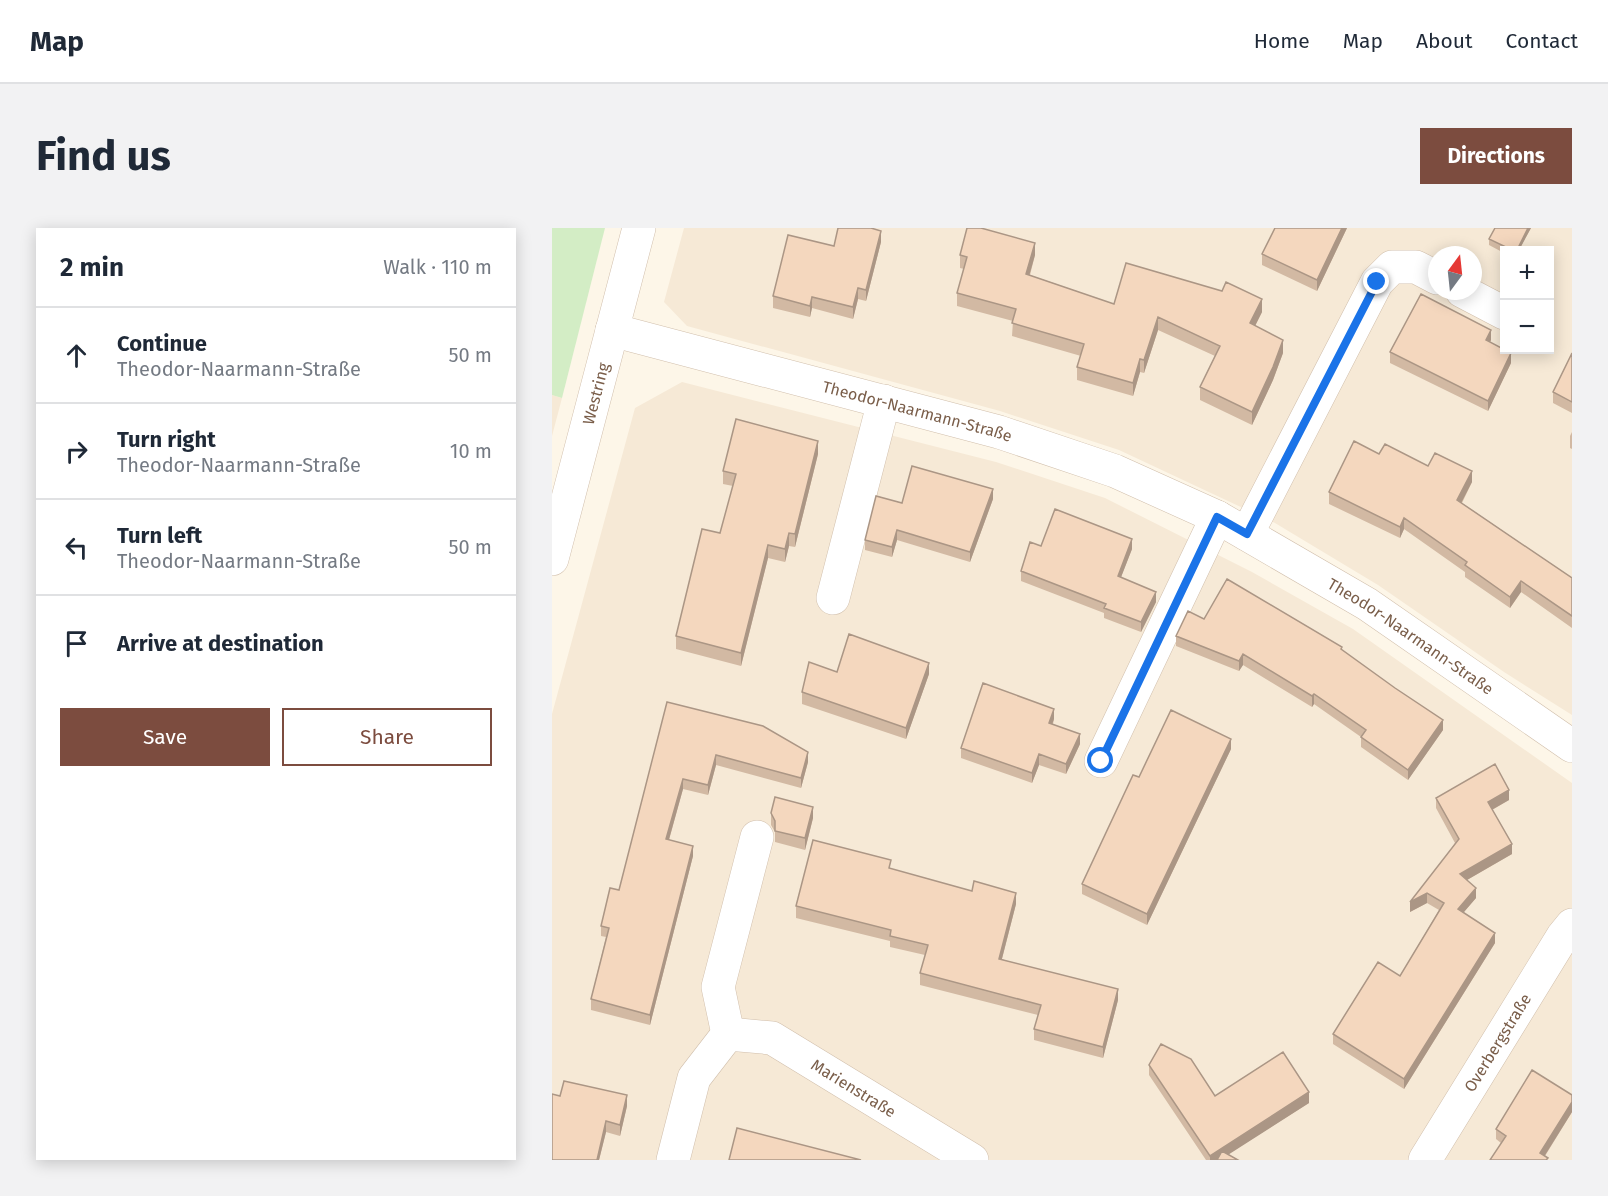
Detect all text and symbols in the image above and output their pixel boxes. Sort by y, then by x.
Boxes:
text: Map [30,25,84,58]
text: Home [1254,28,1310,54]
text: Map [1343,28,1383,54]
text: About [1416,28,1473,54]
text: Contact [1506,28,1578,54]
button: Directions [1420,128,1572,184]
text: Find us [36,131,171,181]
north arrow [1428,246,1482,300]
map controls [1500,246,1554,354]
button: + [1500,246,1554,300]
text: 2 min [60,252,124,283]
text: Walk · 110 m [383,255,492,279]
route end [1363,268,1389,294]
button: − [1500,300,1554,354]
text: Continue [117,330,207,357]
icon: ahead [60,339,93,372]
text: 50 m [448,343,492,367]
text: Theodor-Naarmann-Straße [117,357,361,381]
street label: Westring [579,360,613,427]
street label: Theodor-Naarmann-Straße [821,377,1015,446]
text: Turn right [117,426,216,453]
icon: right [60,435,93,468]
text: 10 m [450,439,492,463]
text: Theodor-Naarmann-Straße [117,453,361,477]
text: Turn left [117,522,202,549]
icon: left [60,531,93,564]
text: 50 m [448,535,492,559]
text: Theodor-Naarmann-Straße [117,549,361,573]
street label: Theodor-Naarmann-Straße [1324,574,1497,699]
icon: arrive [60,627,93,660]
text: Arrive at destination [117,630,324,657]
button: Save [60,708,270,766]
button: Share [282,708,492,766]
route start [1087,747,1113,773]
street label: Overbergstraße [1460,990,1535,1095]
street label: Marienstraße [808,1055,899,1121]

